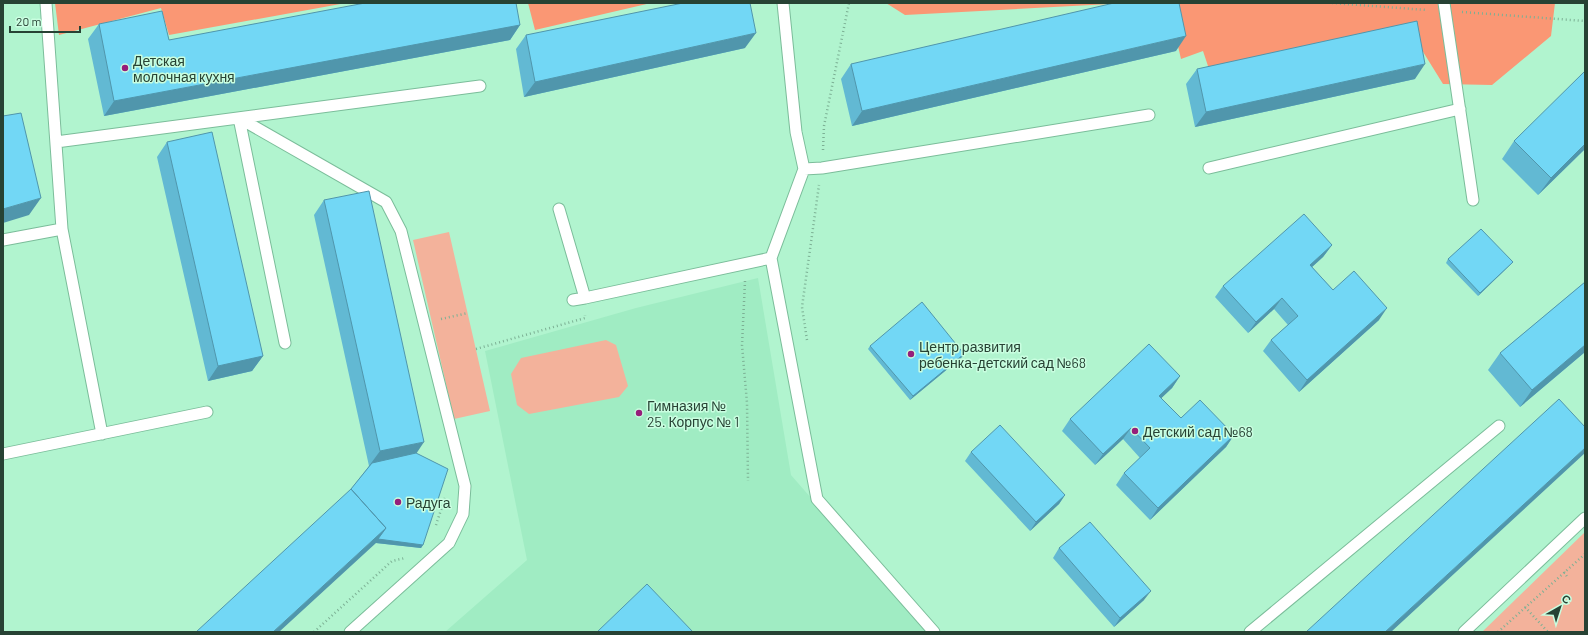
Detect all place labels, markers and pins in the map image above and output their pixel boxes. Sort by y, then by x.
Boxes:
place label: Детская молочная кухня [133,52,235,85]
marker: Детская молочная кухня [120,63,130,73]
place label: Центр развития ребенка-детский сад №68 [919,338,1086,371]
marker: Центр развития ребенка-детский сад №68 [906,349,916,359]
place label: Гимназия № 25. Корпус № 1 [647,397,739,430]
marker: Гимназия № 25. Корпус № 1 [634,408,644,418]
place label: Детский сад №68 [1143,423,1253,440]
marker: Детский сад №68 [1130,426,1140,436]
place label: Радуга [406,494,451,511]
marker: Радуга [393,497,403,507]

